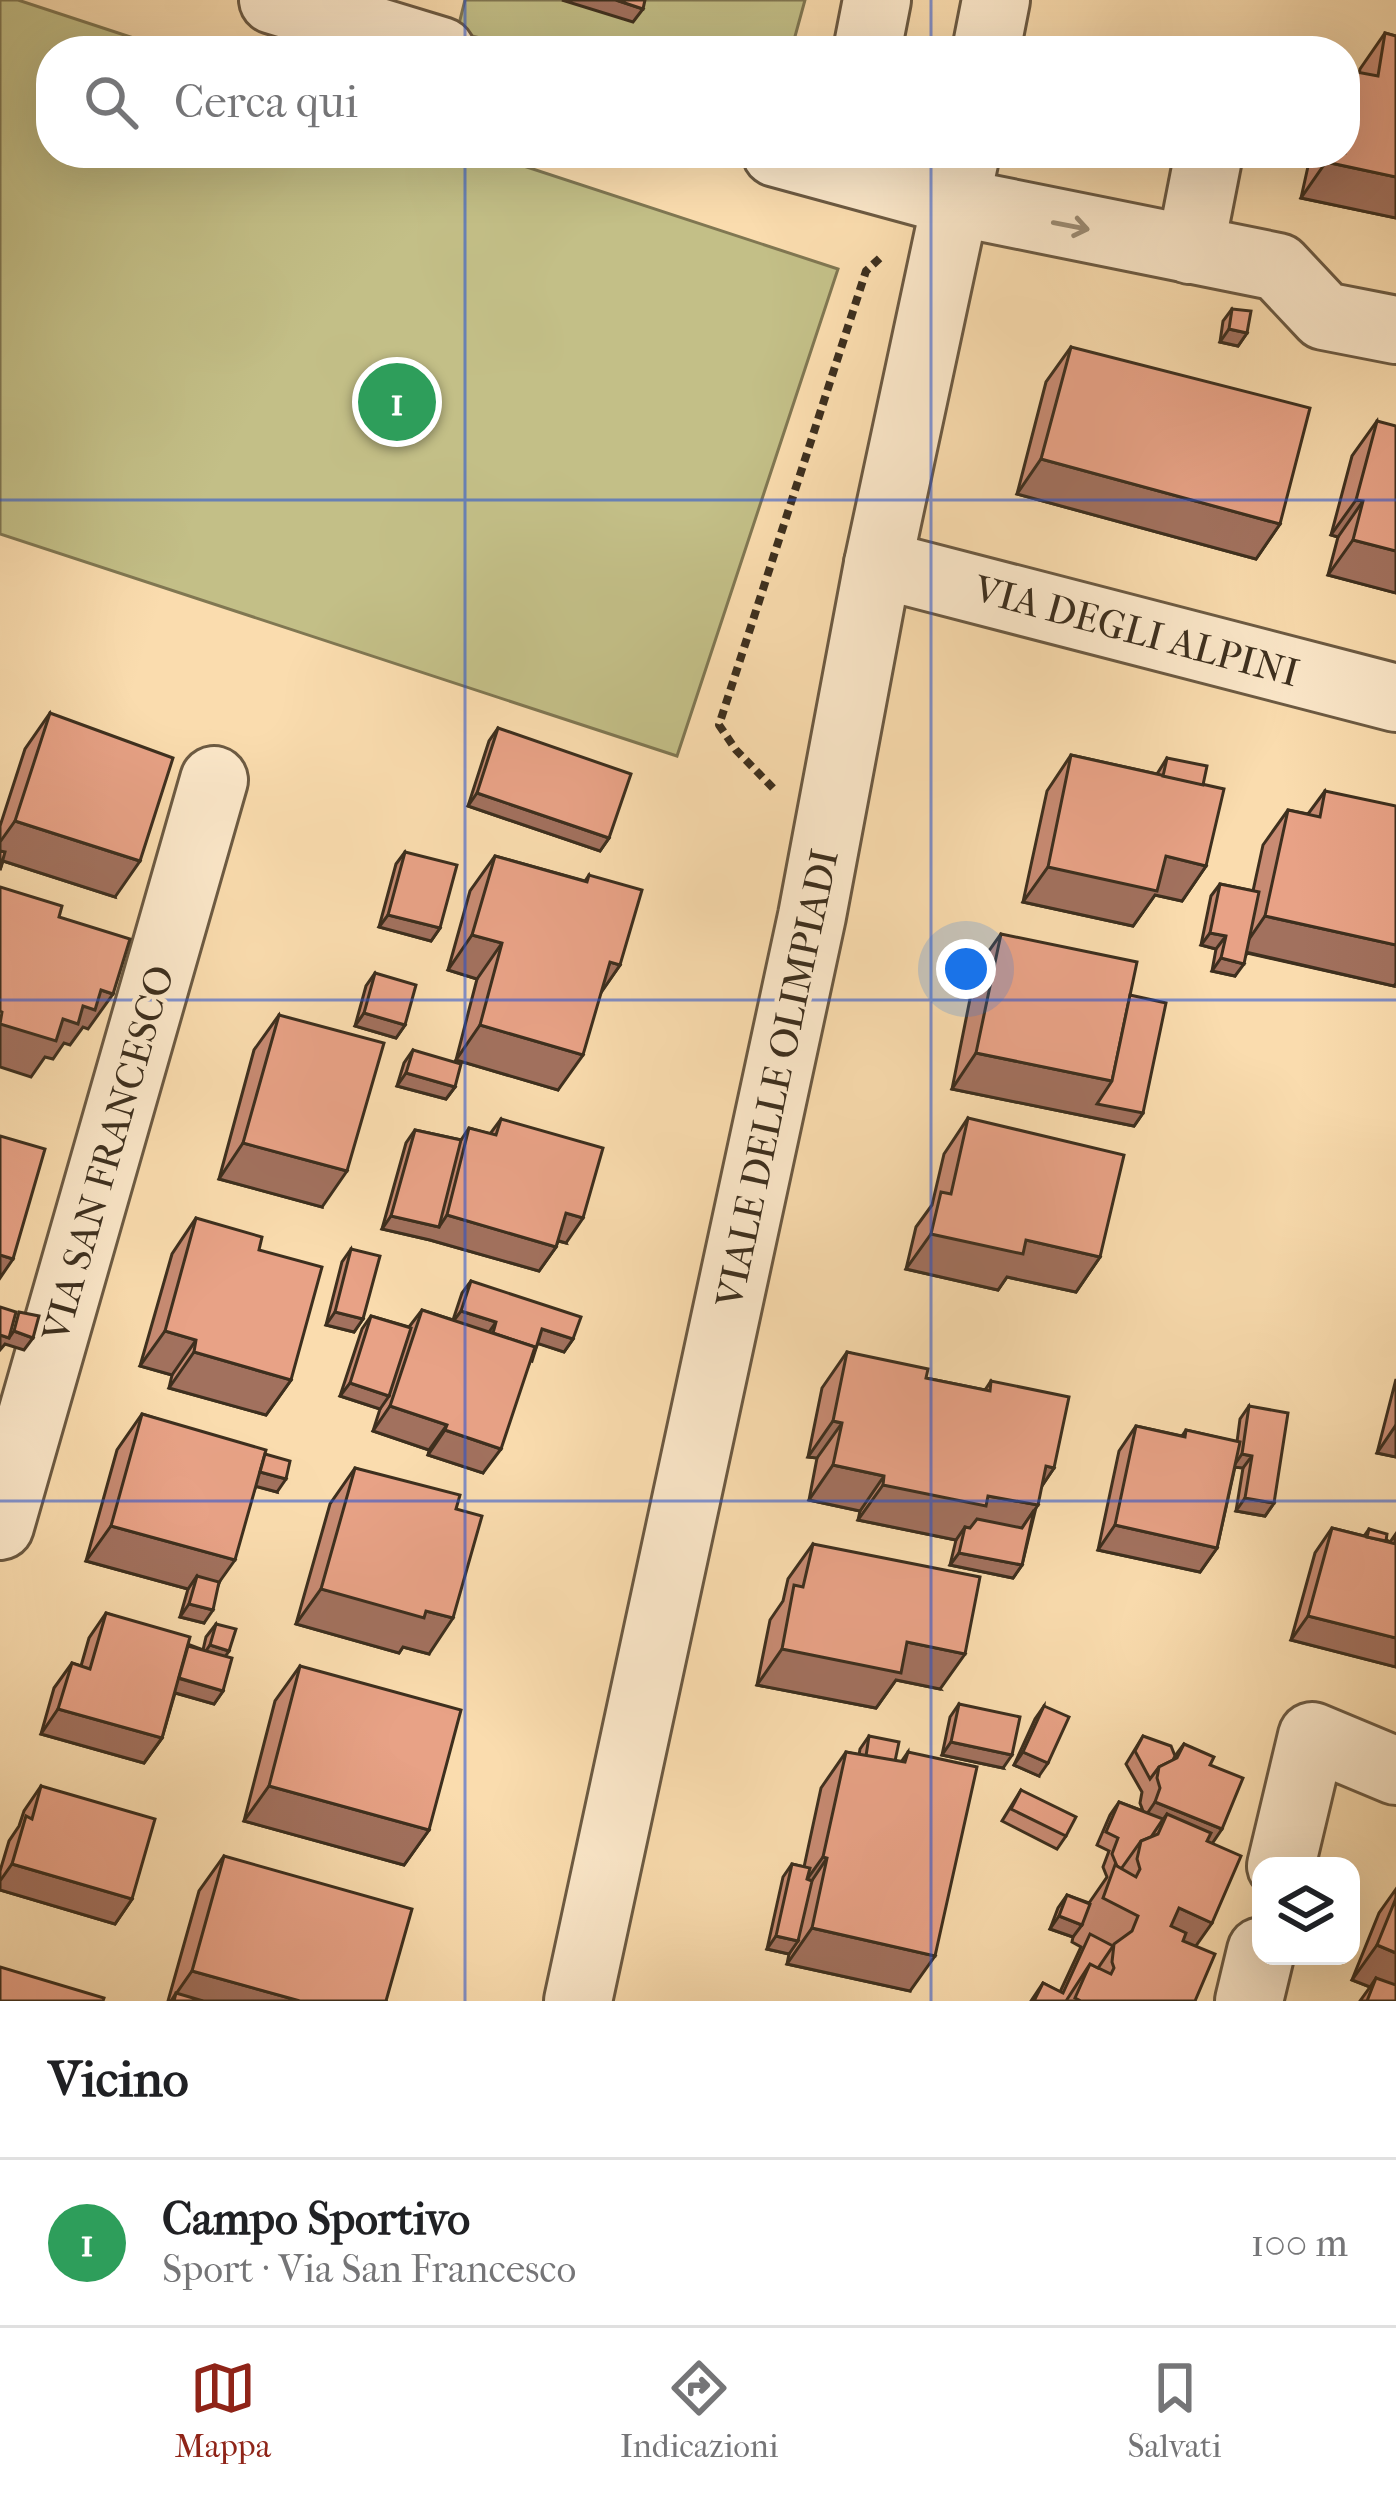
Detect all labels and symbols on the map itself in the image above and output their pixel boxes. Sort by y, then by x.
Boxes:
one-way arrow [1050,216,1089,238]
pin: 1 [358,357,436,447]
street label: VIA DEGLI ALPINI [968,565,1304,696]
street label: VIALE DELLE OLIMPIADI [706,845,848,1312]
your location [936,939,996,999]
street label: VIA SAN FRANCESCO [32,960,184,1347]

